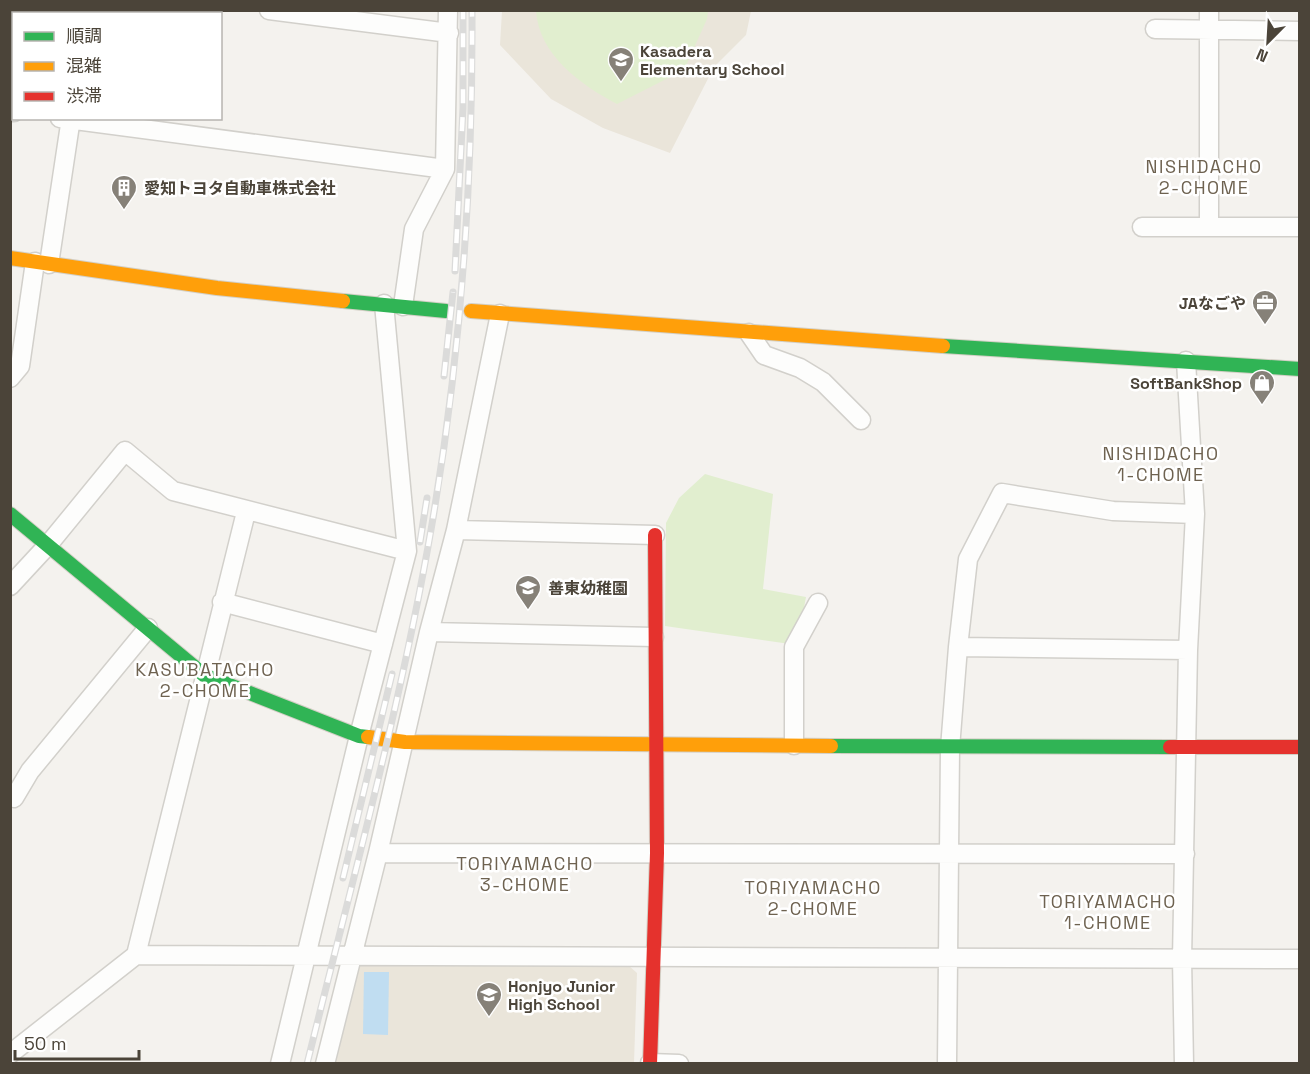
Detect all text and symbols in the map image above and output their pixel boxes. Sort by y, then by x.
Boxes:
legend [12,12,222,120]
north arrow [1238,12,1298,72]
text: 順調 [66,24,102,47]
place label: Kasadera Elementary School [640,41,784,80]
text: N [1253,43,1271,67]
school or university icon: Kasadera Elementary School [606,45,636,83]
text: 混雑 [66,54,102,77]
text: 渋滞 [66,84,102,107]
district label: NISHIDACHO 2-CHOME [1146,155,1262,199]
building icon: 愛知トヨタ自動車株式会社 [109,173,139,211]
place label: 愛知トヨタ自動車株式会社 [144,178,336,199]
office icon: JAなごや [1250,288,1280,326]
place label: JAなごや [1179,293,1246,314]
shop icon: SoftBankShop [1247,368,1277,406]
place label: SoftBankShop [1130,373,1242,394]
district label: NISHIDACHO 1-CHOME [1103,442,1219,486]
school or university icon: 善東幼稚園 [513,573,543,611]
place label: 善東幼稚園 [548,578,628,599]
district label: KASUBATACHO 2-CHOME [135,658,275,702]
district label: TORIYAMACHO 3-CHOME [456,852,594,896]
district label: TORIYAMACHO 2-CHOME [744,876,882,920]
district label: TORIYAMACHO 1-CHOME [1039,890,1177,934]
place label: Honjyo Junior High School [508,976,615,1015]
school or university icon: Honjyo Junior High School [474,980,504,1018]
scale bar [15,1023,140,1061]
text: 50 m [24,1032,66,1055]

